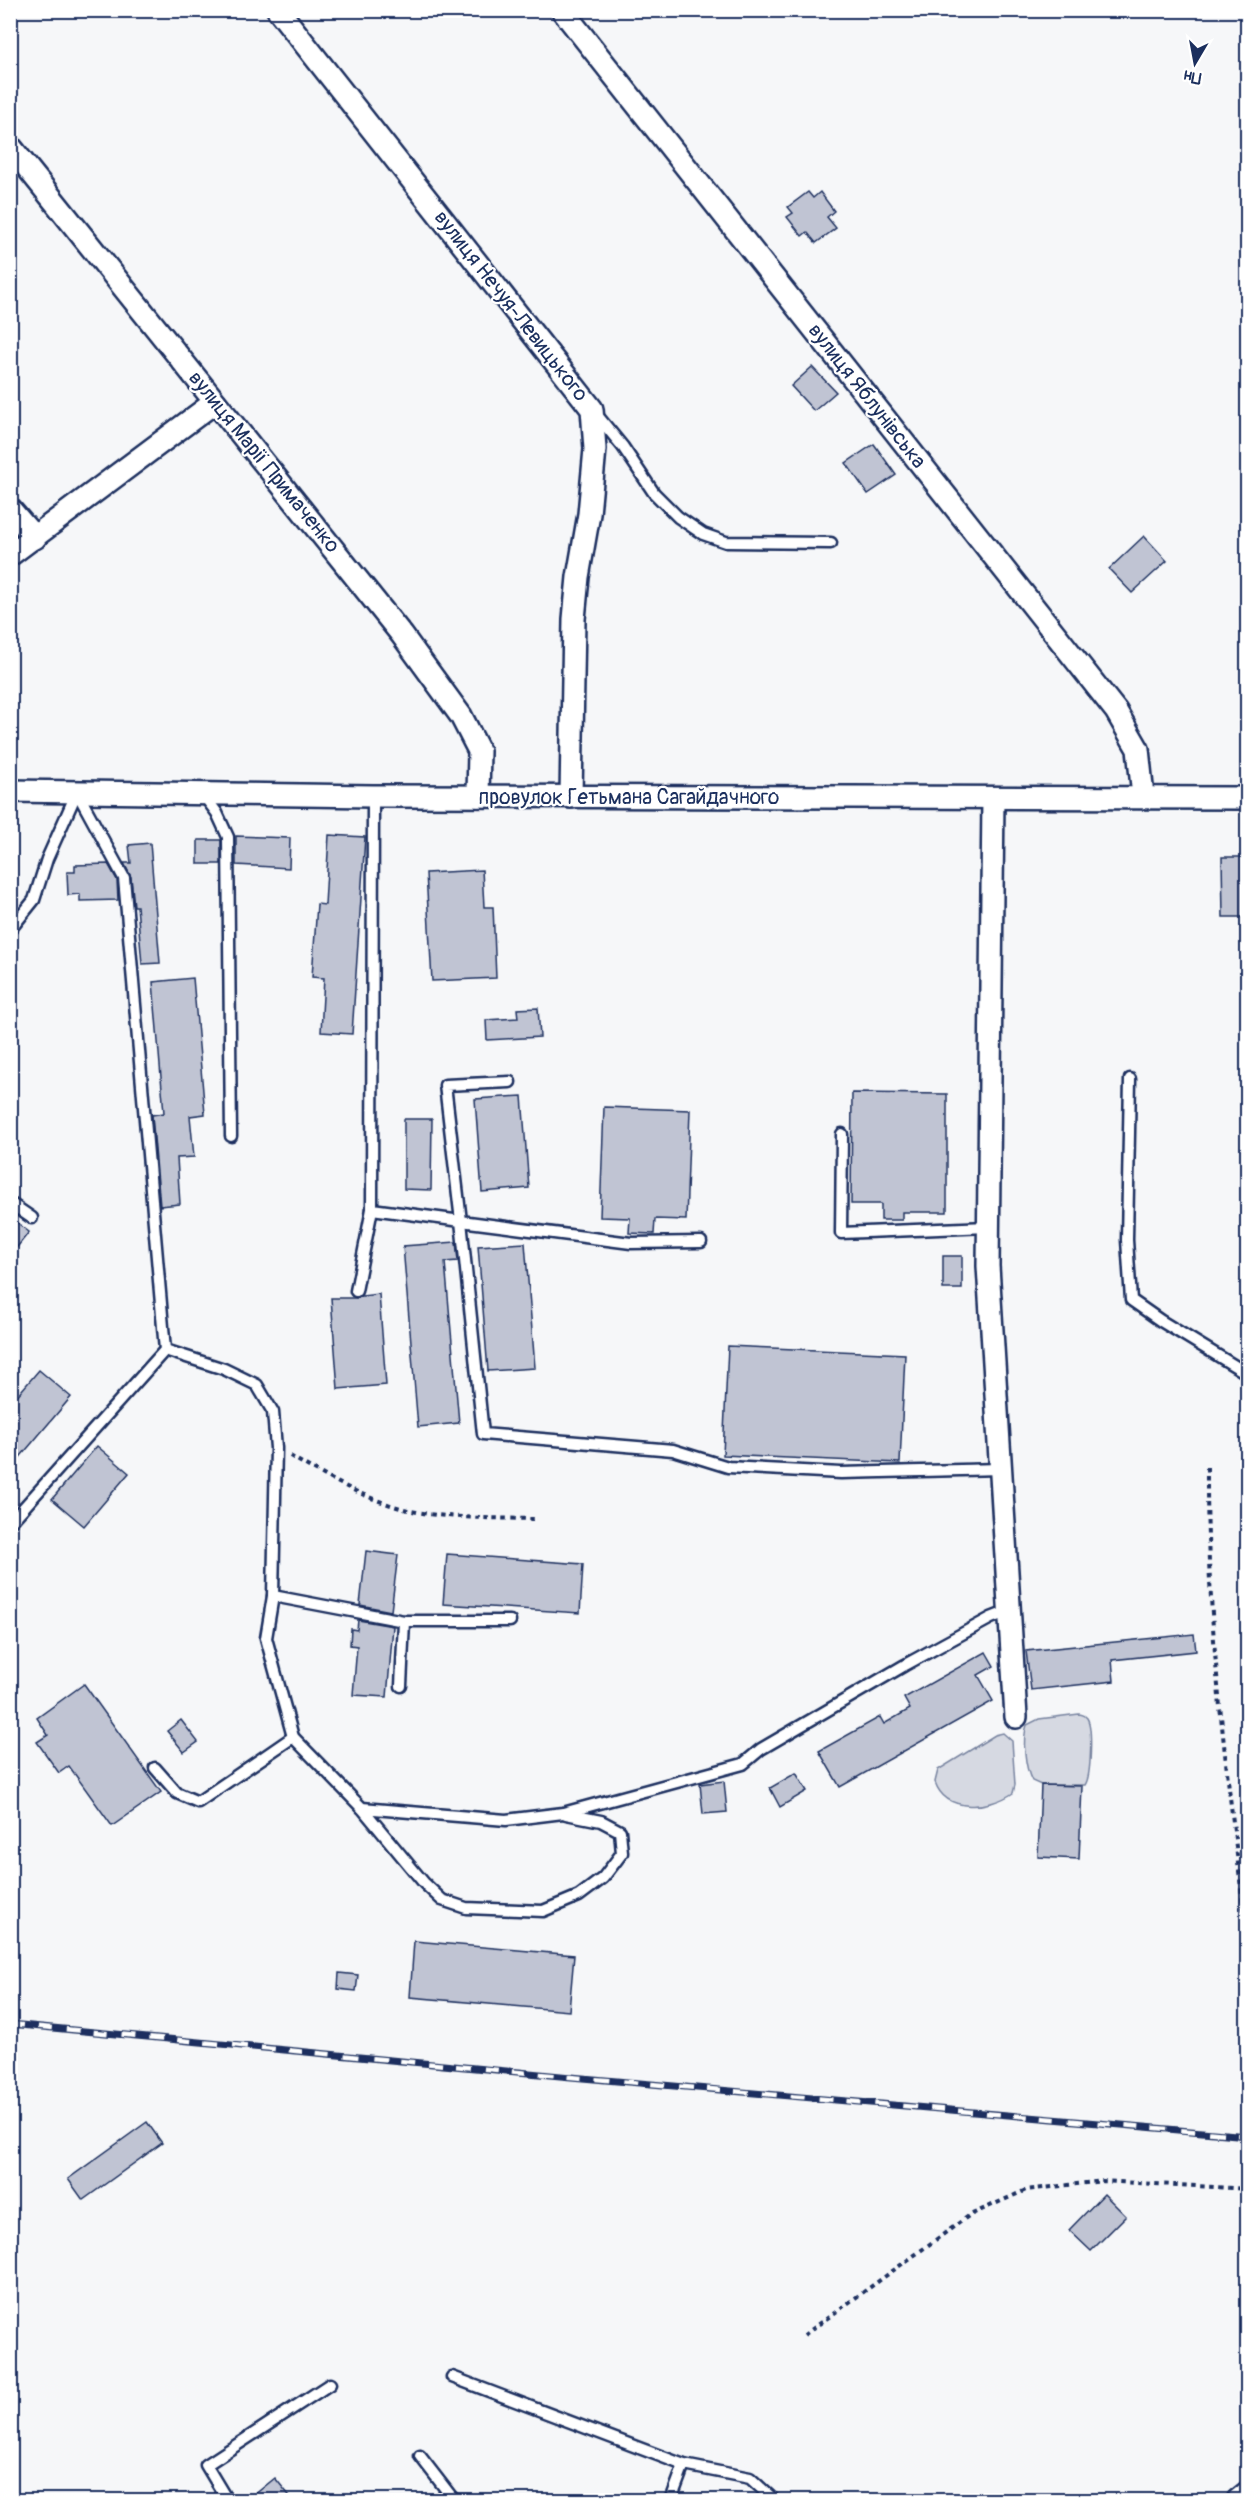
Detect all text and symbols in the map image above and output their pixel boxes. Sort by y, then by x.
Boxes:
north arrow [1165,33,1225,93]
text: Пн [1182,65,1203,88]
street label: вулиця Нечуя-Левицького [428,205,594,407]
street label: вулиця Яблунівська [802,318,932,474]
street label: вулиця Марії Примаченко [182,365,346,559]
street label: провулок Гетьмана Сагайдачного [479,784,779,811]

